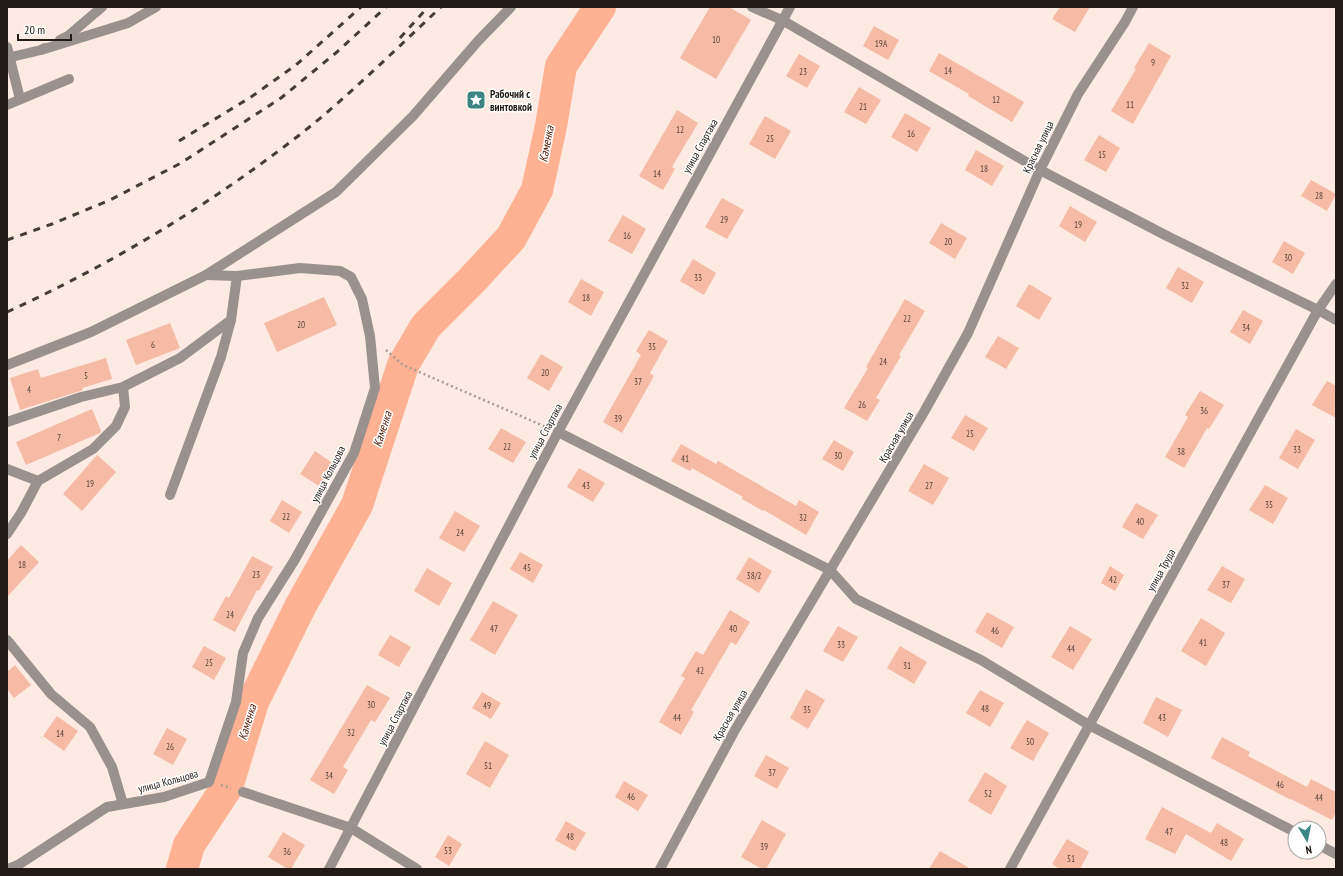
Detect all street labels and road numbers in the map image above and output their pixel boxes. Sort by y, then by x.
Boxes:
street label: улица Спартака [679,116,721,176]
street label: Красная улица [1019,118,1057,176]
street label: улица Спартака [525,401,565,461]
street label: Красная улица [876,409,916,465]
street label: улица Кольцова [308,443,348,505]
street label: улица Труда [1144,546,1178,594]
street label: Красная улица [710,687,750,743]
street label: улица Спартака [375,688,415,748]
street label: улица Кольцова [136,766,200,796]

